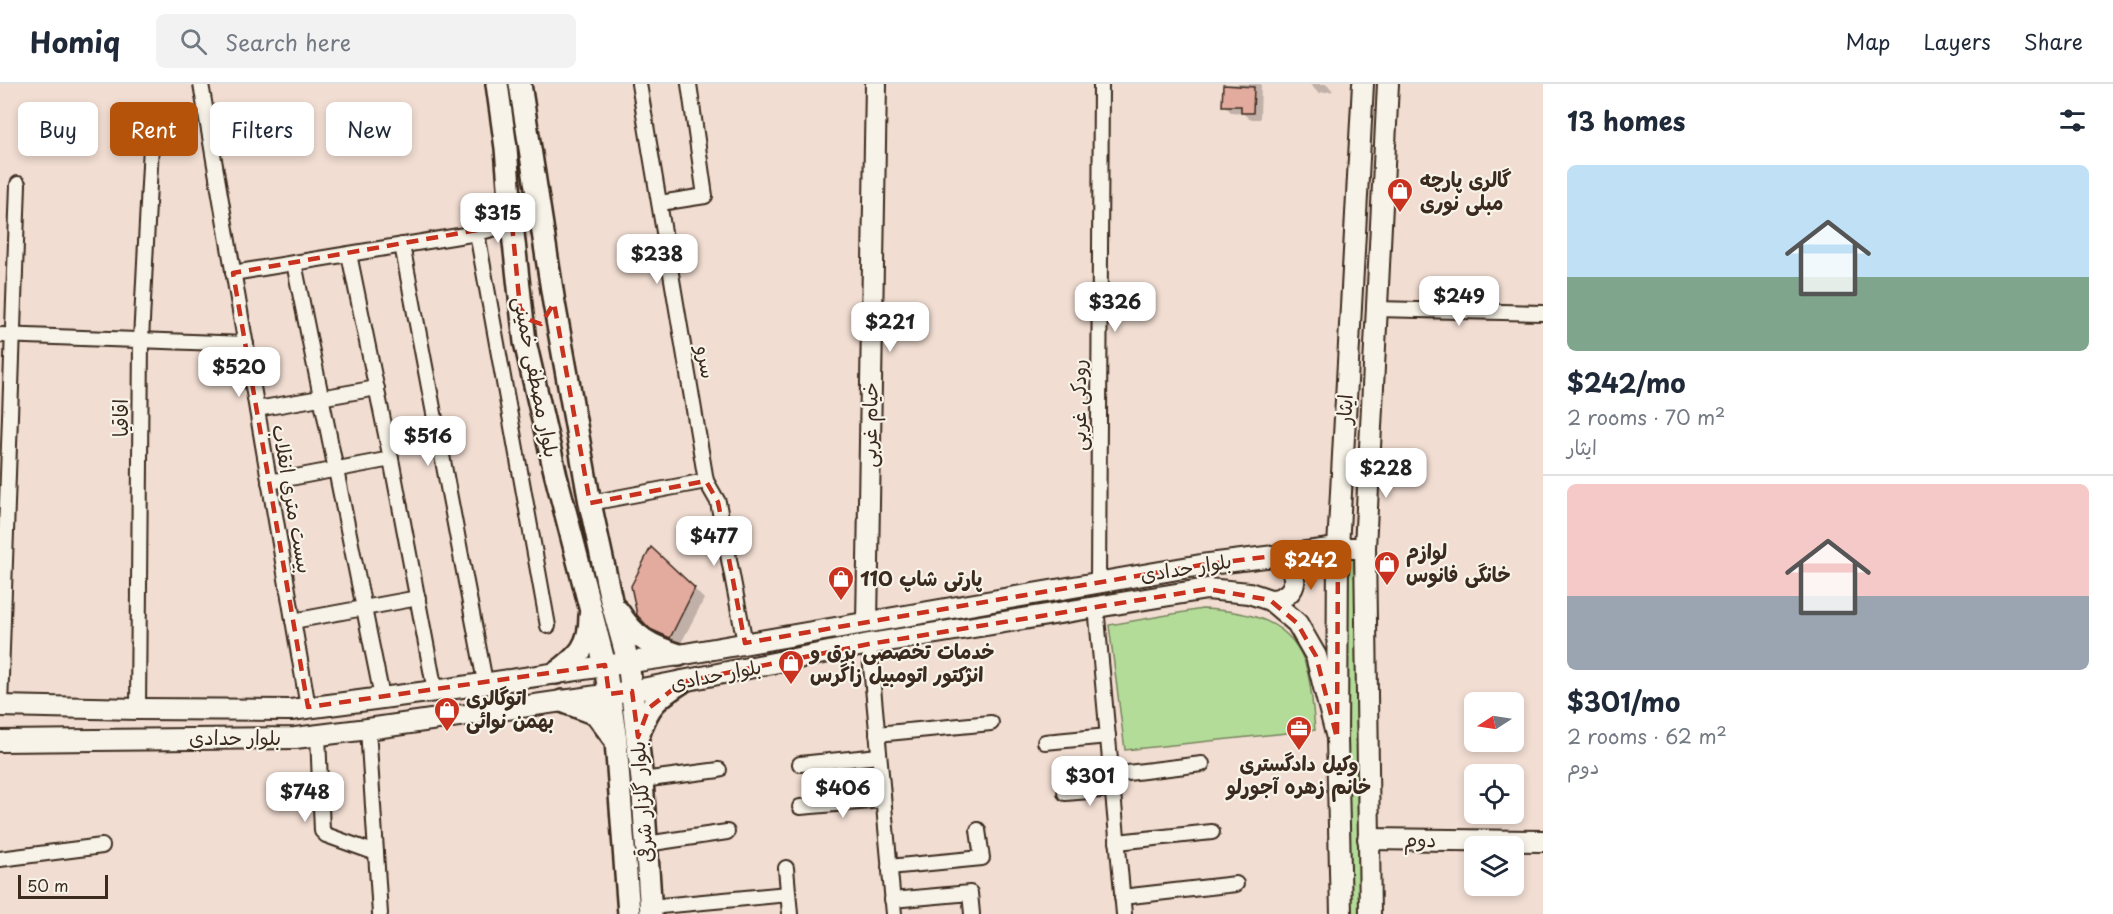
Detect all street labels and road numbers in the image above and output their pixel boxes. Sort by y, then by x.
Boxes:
street label: بلوار مصطفی خمینی [507,294,567,460]
street label: سرو [689,342,724,381]
street label: رودکی غربی [1063,359,1093,451]
street label: خیام غربی [853,382,886,468]
street label: ایثار [1328,393,1360,427]
street label: اقاقیا [105,399,135,437]
street label: بیست متری انقلاب [265,422,321,576]
street label: بلوار حدادی [1138,545,1234,589]
street label: بلوار حدادی [668,650,764,698]
street label: بلوار حدادی [189,722,281,752]
street label: بلوار گلزار شرقی [622,740,660,864]
street label: دوم [1403,824,1437,856]

